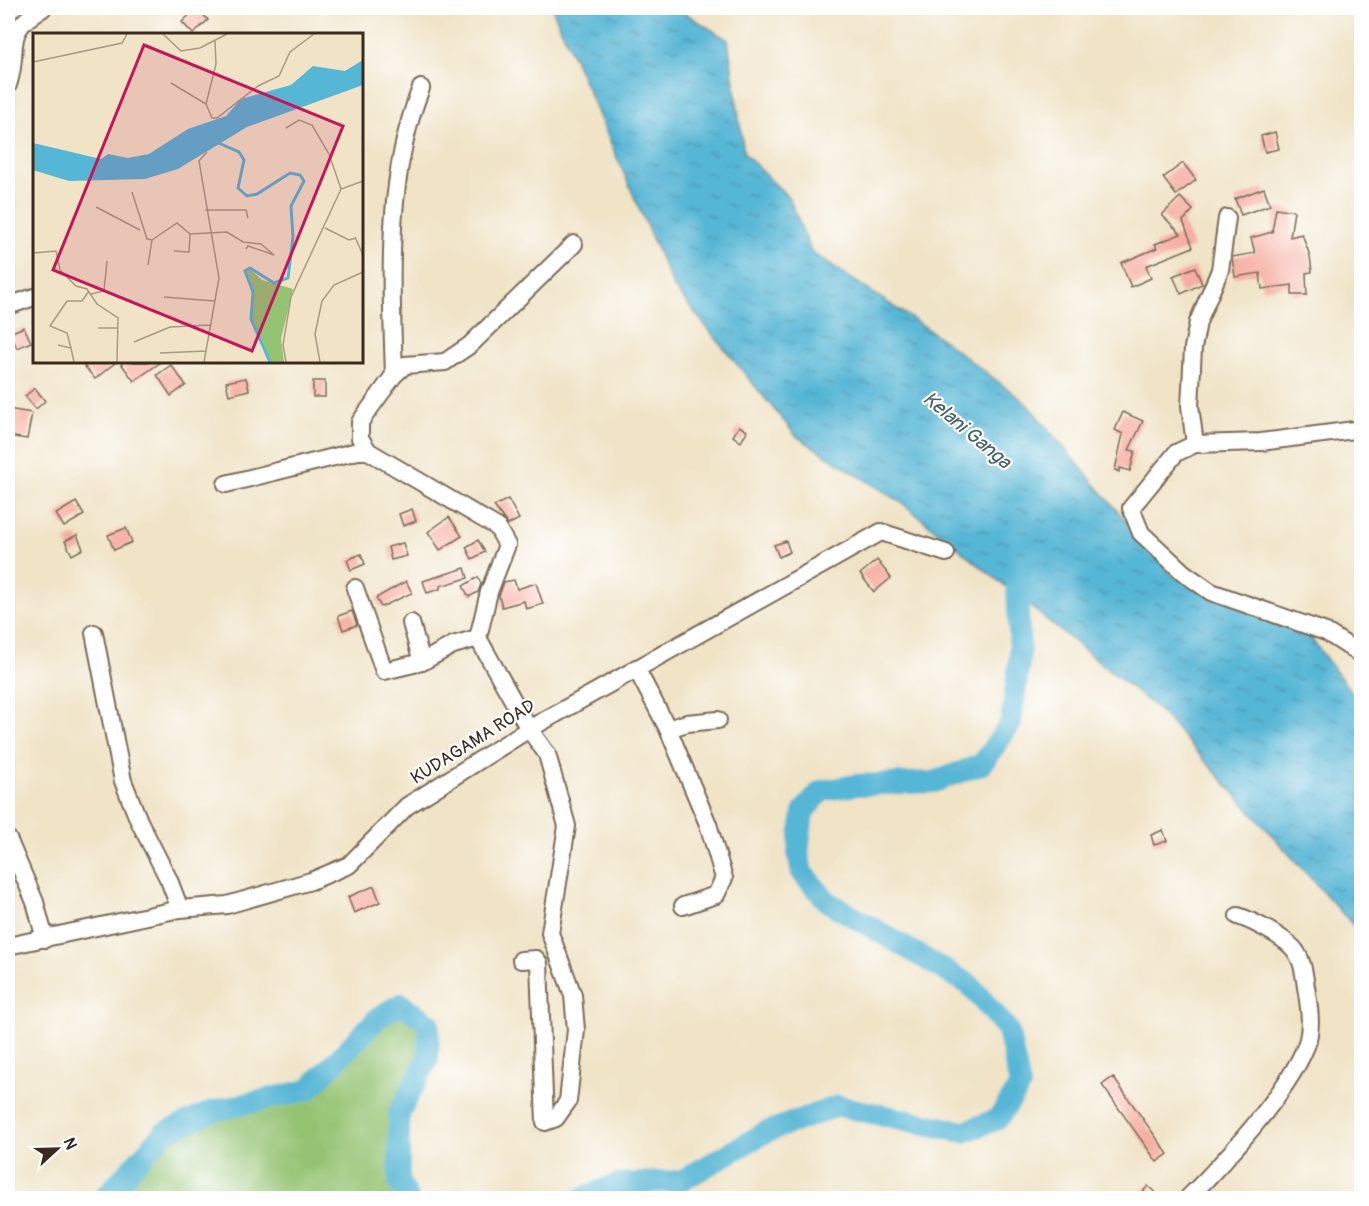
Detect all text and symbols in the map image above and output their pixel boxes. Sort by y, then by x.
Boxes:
inset map [33,33,363,363]
water label: Kelani Ganga [918,386,1017,475]
street label: KUDAGAMA ROAD [406,694,540,790]
north arrow [27,1119,87,1179]
text: N [59,1135,81,1153]

